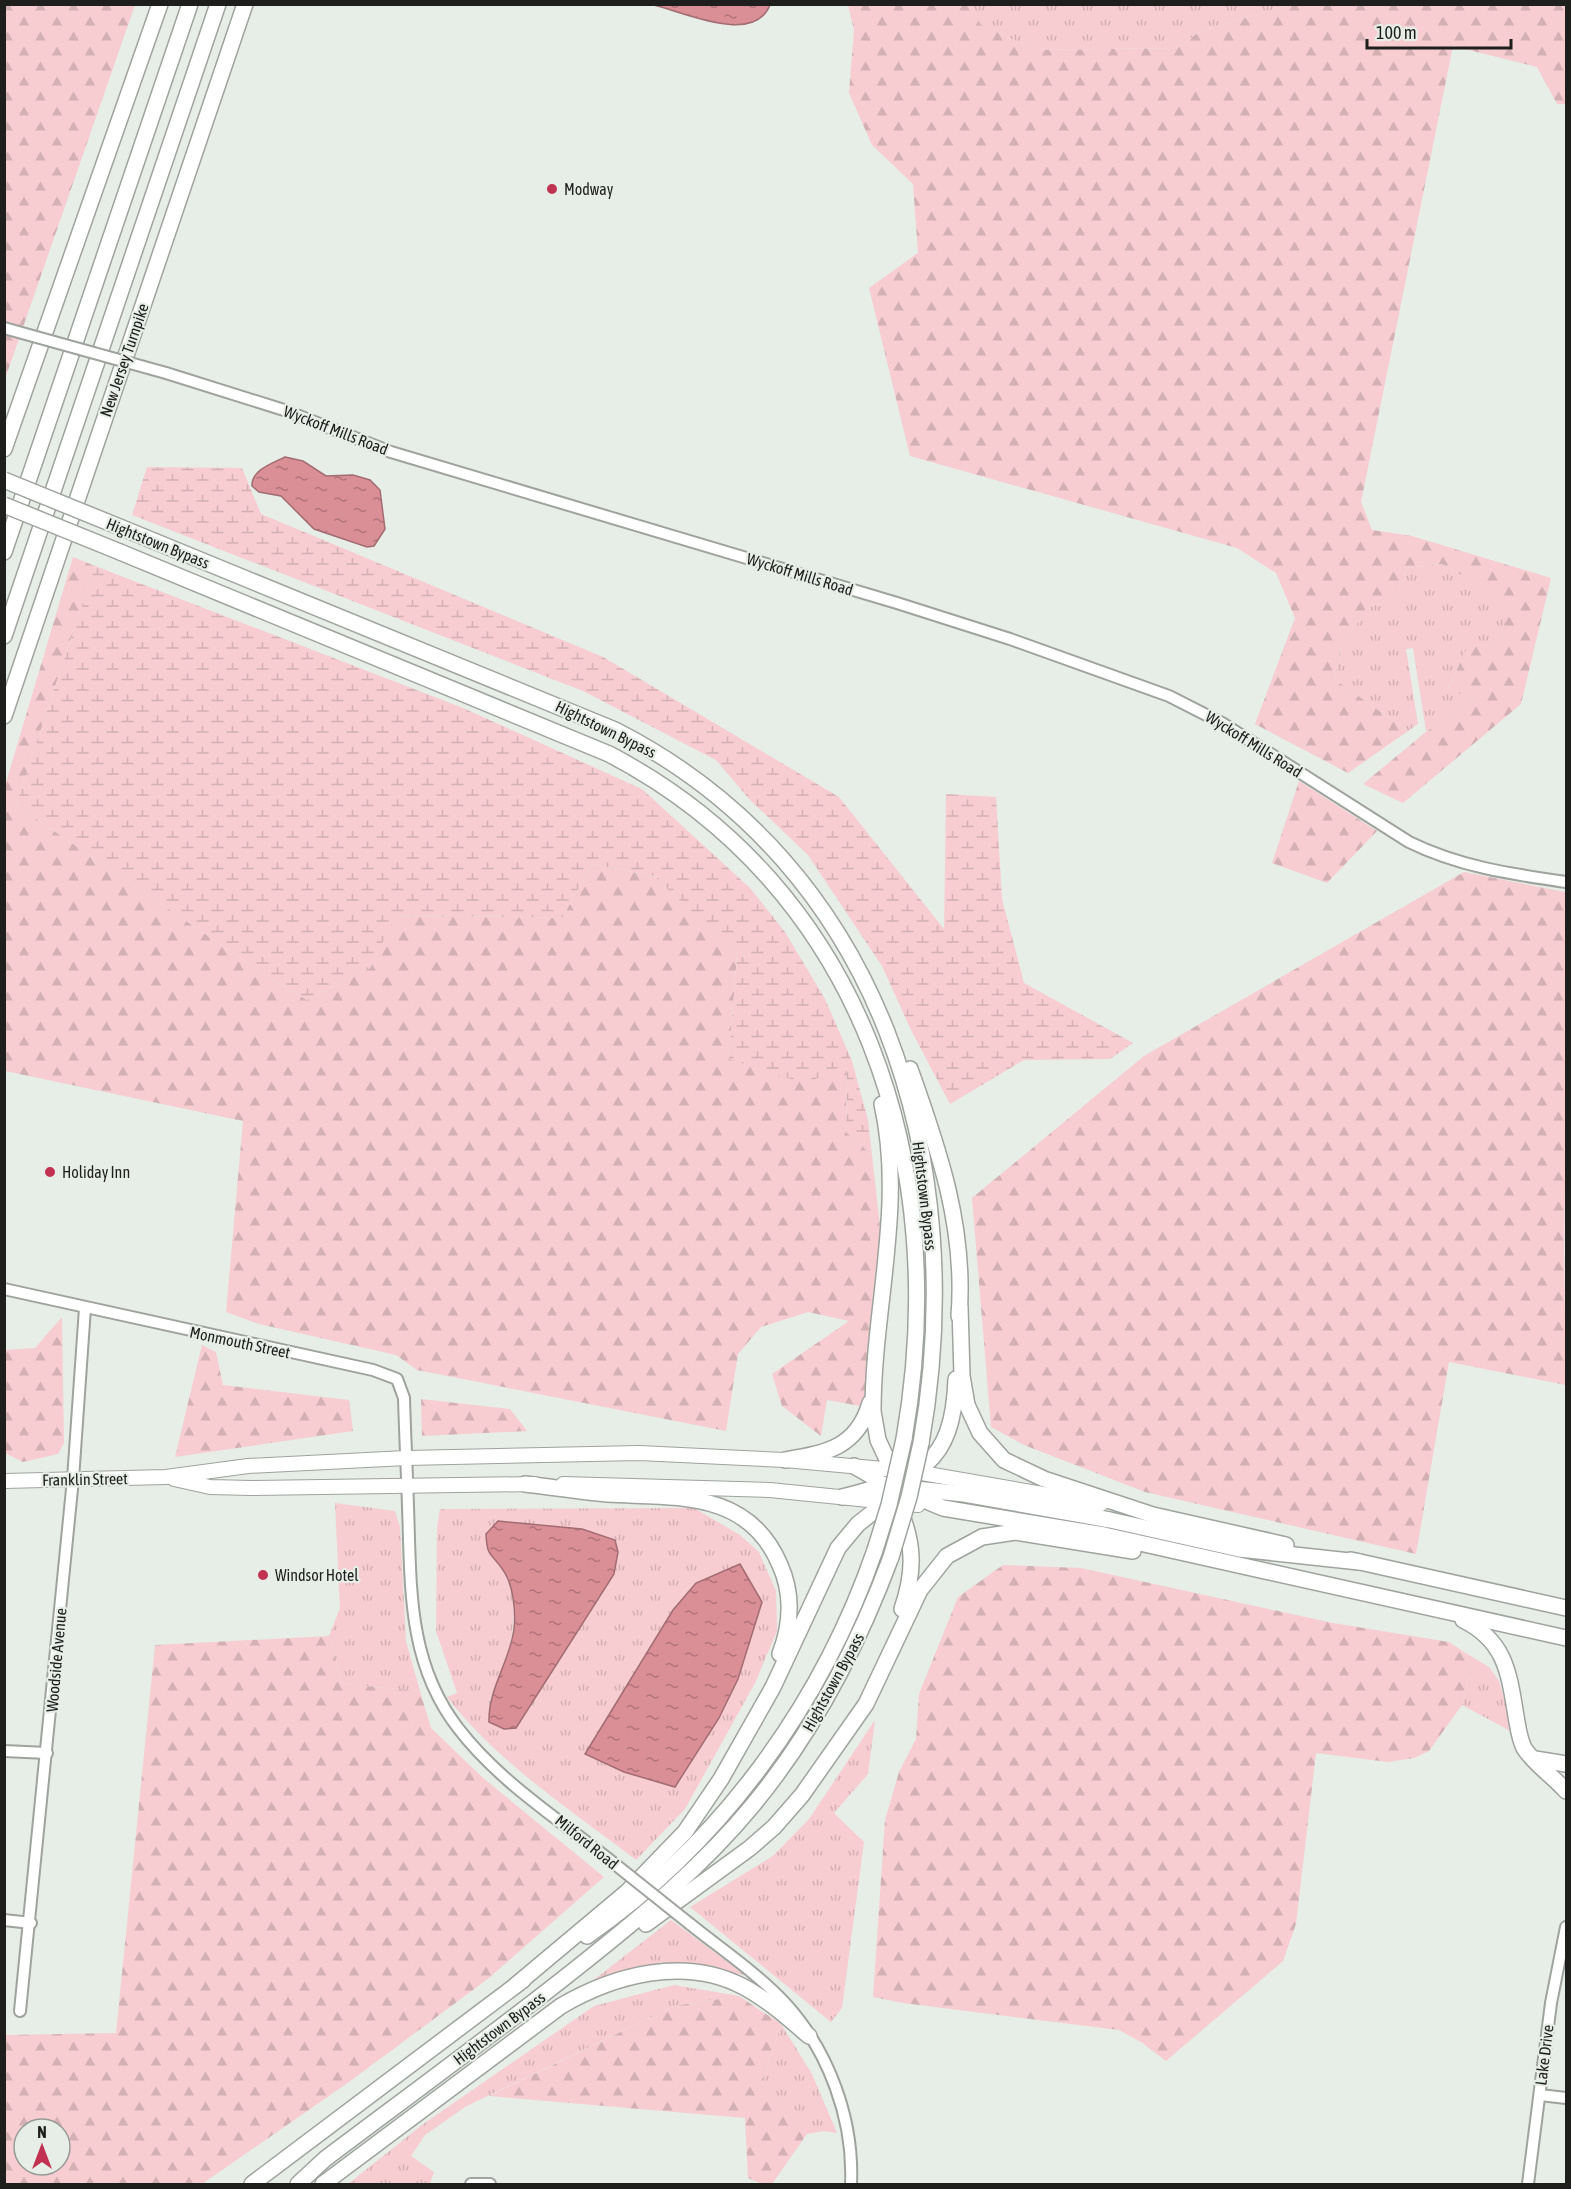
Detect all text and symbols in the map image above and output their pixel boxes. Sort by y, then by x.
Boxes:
scale bar [1367,12,1511,50]
text: 100 m [1376,22,1417,43]
place label: Modway [564,180,614,199]
marker: Modway [545,182,559,196]
street label: New Jersey Turnpike [96,301,153,419]
street label: Wyckoff Mills Road [281,402,391,459]
street label: Hightstown Bypass [103,514,213,573]
street label: Wyckoff Mills Road [744,549,855,600]
street label: Hightstown Bypass [552,697,660,762]
street label: Wyckoff Mills Road [1202,707,1306,782]
street label: Hightstown Bypass [908,1140,941,1252]
place label: Holiday Inn [62,1163,130,1182]
marker: Holiday Inn [43,1165,57,1179]
street label: Monmouth Street [188,1323,292,1362]
street label: Franklin Street [42,1469,128,1489]
place label: Windsor Hotel [275,1566,359,1584]
marker: Windsor Hotel [256,1568,270,1582]
street label: Woodside Avenue [42,1607,70,1713]
street label: Hightstown Bypass [799,1629,869,1735]
street label: Milford Road [552,1811,622,1873]
street label: Hightstown Bypass [450,1988,549,2069]
street label: Lake Drive [1531,2024,1557,2086]
north arrow [12,2117,72,2177]
text: N [37,2123,47,2141]

